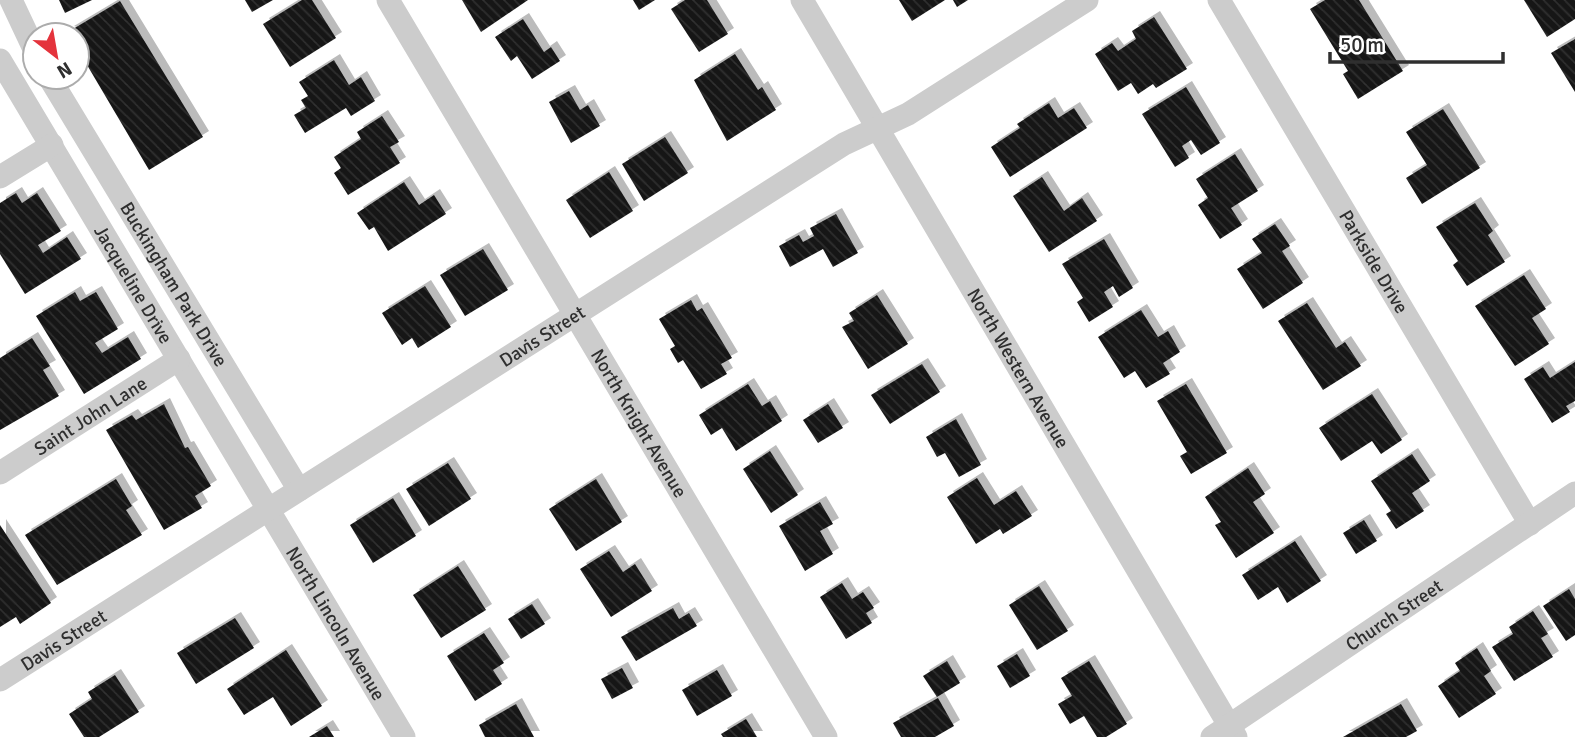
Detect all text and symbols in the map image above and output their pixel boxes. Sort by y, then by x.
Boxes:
north arrow [21,21,91,91]
scale bar [1330,21,1503,65]
text: 50 m [1340,32,1384,58]
text: N [52,56,76,83]
street label: Buckingham Park Drive [114,198,233,371]
street label: Parkside Drive [1333,206,1413,318]
street label: Jacqueline Drive [88,221,177,348]
street label: North Western Avenue [961,284,1074,453]
street label: Davis Street [495,300,590,373]
street label: North Knight Avenue [585,345,692,502]
street label: Saint John Lane [30,372,152,461]
street label: North Lincoln Avenue [280,543,390,705]
street label: Church Street [1341,574,1448,657]
street label: Davis Street [16,604,112,677]

